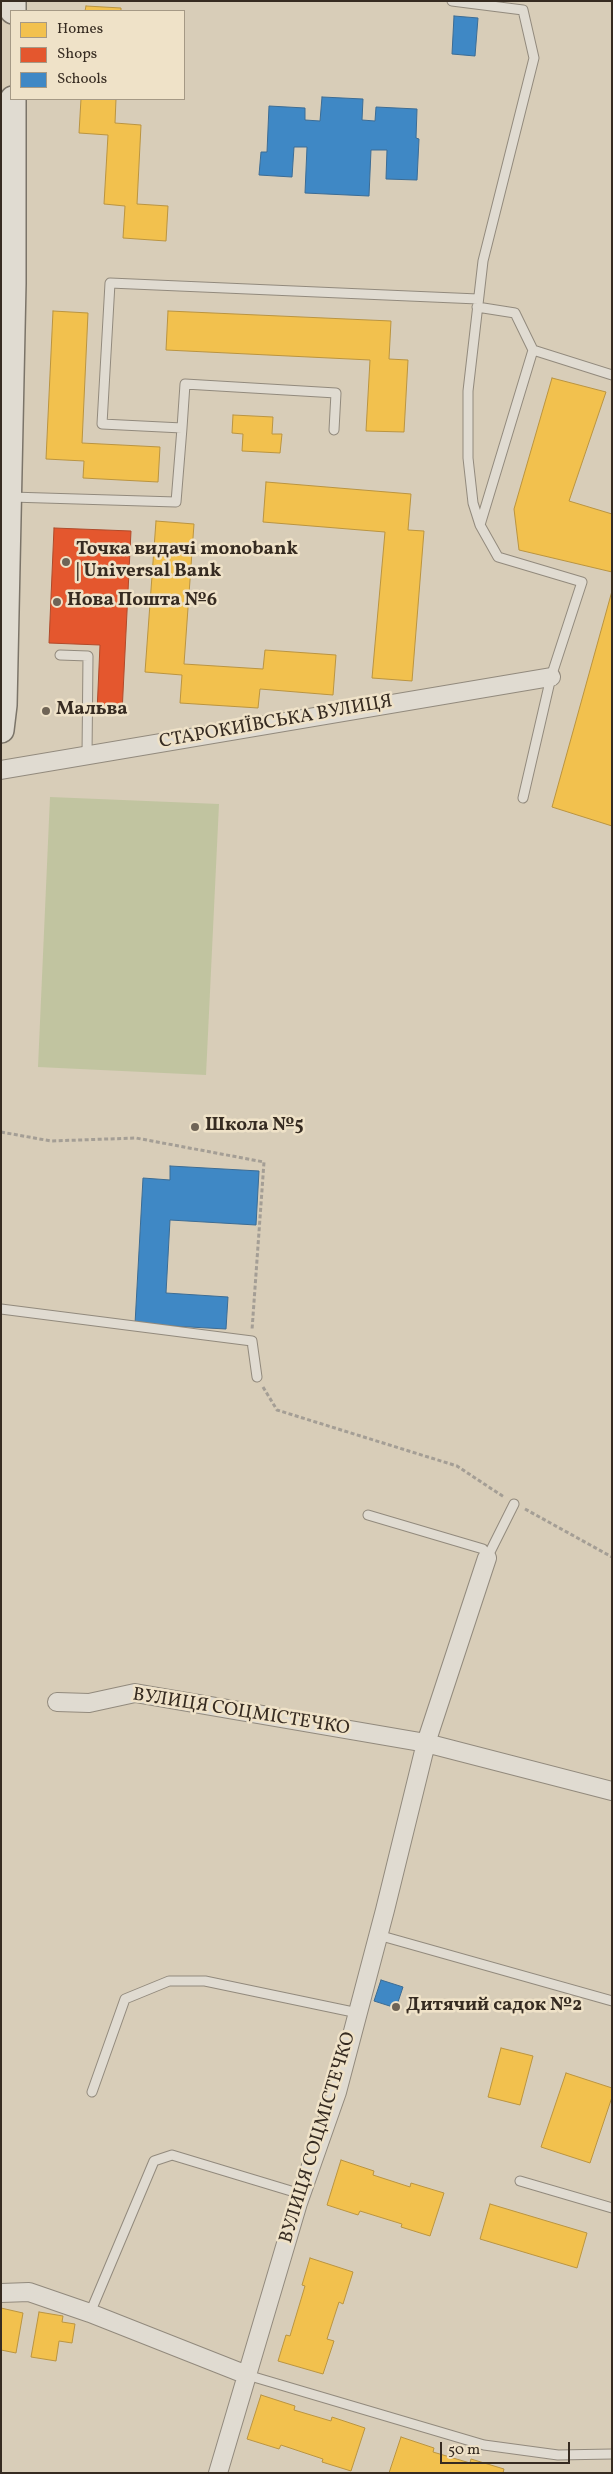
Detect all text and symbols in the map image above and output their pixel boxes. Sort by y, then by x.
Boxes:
legend [10,10,185,100]
text: Homes [57,19,103,40]
text: Shops [57,44,97,65]
text: Schools [57,69,107,90]
place label: Точка видачі monobank | Universal Bank [76,540,298,584]
marker: Точка видачі monobank | Universal Bank [60,556,72,568]
place label: Нова Пошта №6 [67,591,217,613]
marker: Нова Пошта №6 [51,596,63,608]
street label: СТАРОКИЇВСЬКА ВУЛИЦЯ [158,691,394,755]
place label: Мальва [56,700,128,722]
marker: Мальва [40,705,52,717]
place label: Школа №5 [205,1116,304,1138]
marker: Школа №5 [189,1121,201,1133]
street label: ВУЛИЦЯ СОЦМІСТЕЧКО [131,1685,351,1741]
place label: Дитячий садок №2 [406,1996,582,2018]
marker: Дитячий садок №2 [390,2001,402,2013]
street label: ВУЛИЦЯ СОЦМІСТЕЧКО [276,2030,362,2246]
scale bar [443,2432,573,2464]
text: 50 m [448,2440,480,2461]

